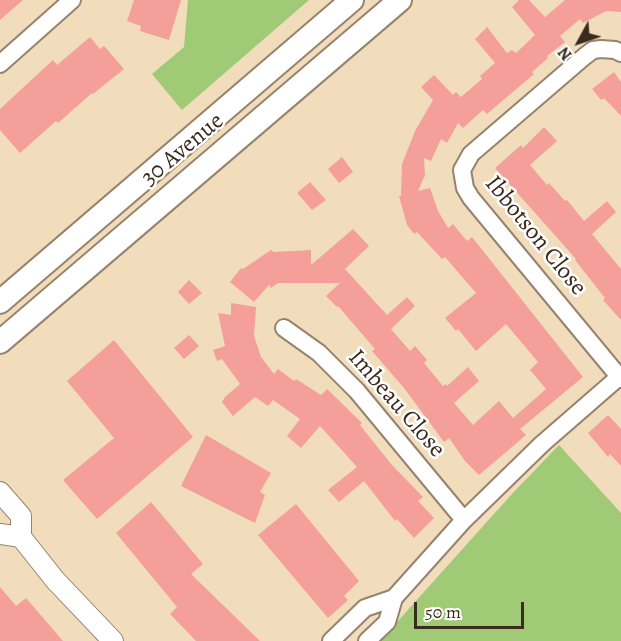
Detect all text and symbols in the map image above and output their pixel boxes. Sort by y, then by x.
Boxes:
north arrow [549,12,609,72]
text: N [553,42,577,65]
street label: 30 Avenue [136,107,230,193]
street label: Ibbotson Close [478,170,592,302]
street label: Imbeau Close [341,344,451,464]
scale bar [417,590,526,628]
text: 50 m [425,600,461,624]

